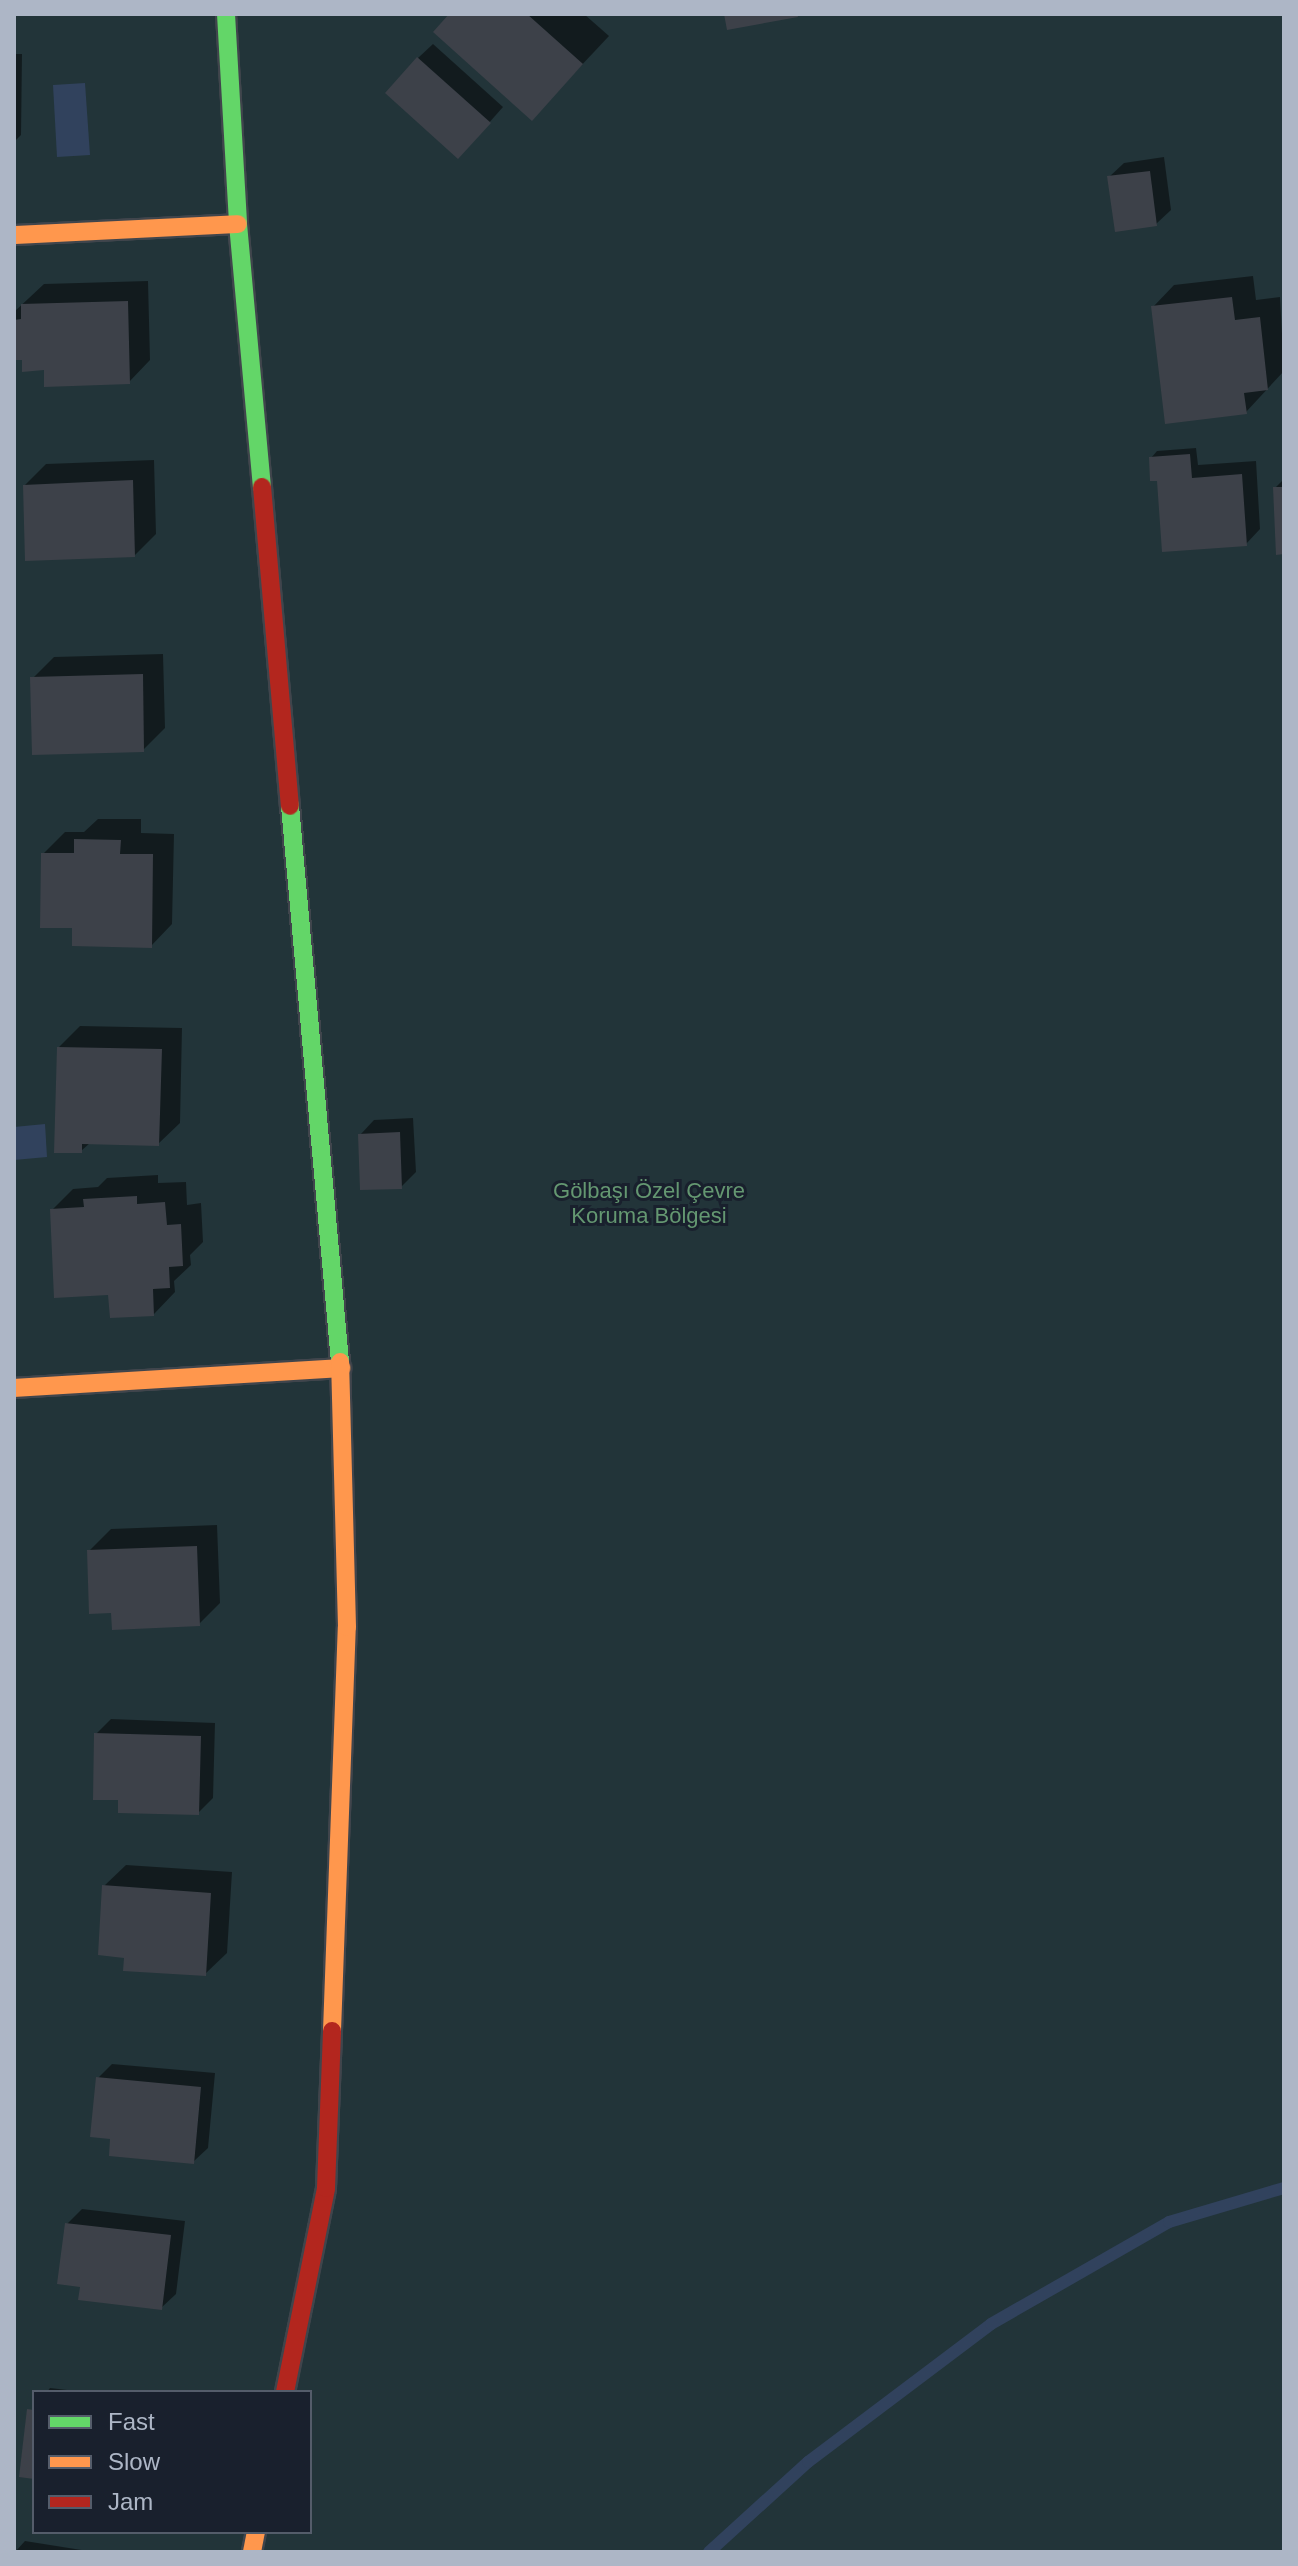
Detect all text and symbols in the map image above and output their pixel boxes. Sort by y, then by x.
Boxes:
park label: Gölbaşı Özel Çevre Koruma Bölgesi [553,1177,745,1228]
legend [32,2390,312,2534]
text: Fast [108,2408,155,2435]
text: Slow [108,2448,160,2475]
text: Jam [108,2488,153,2515]

